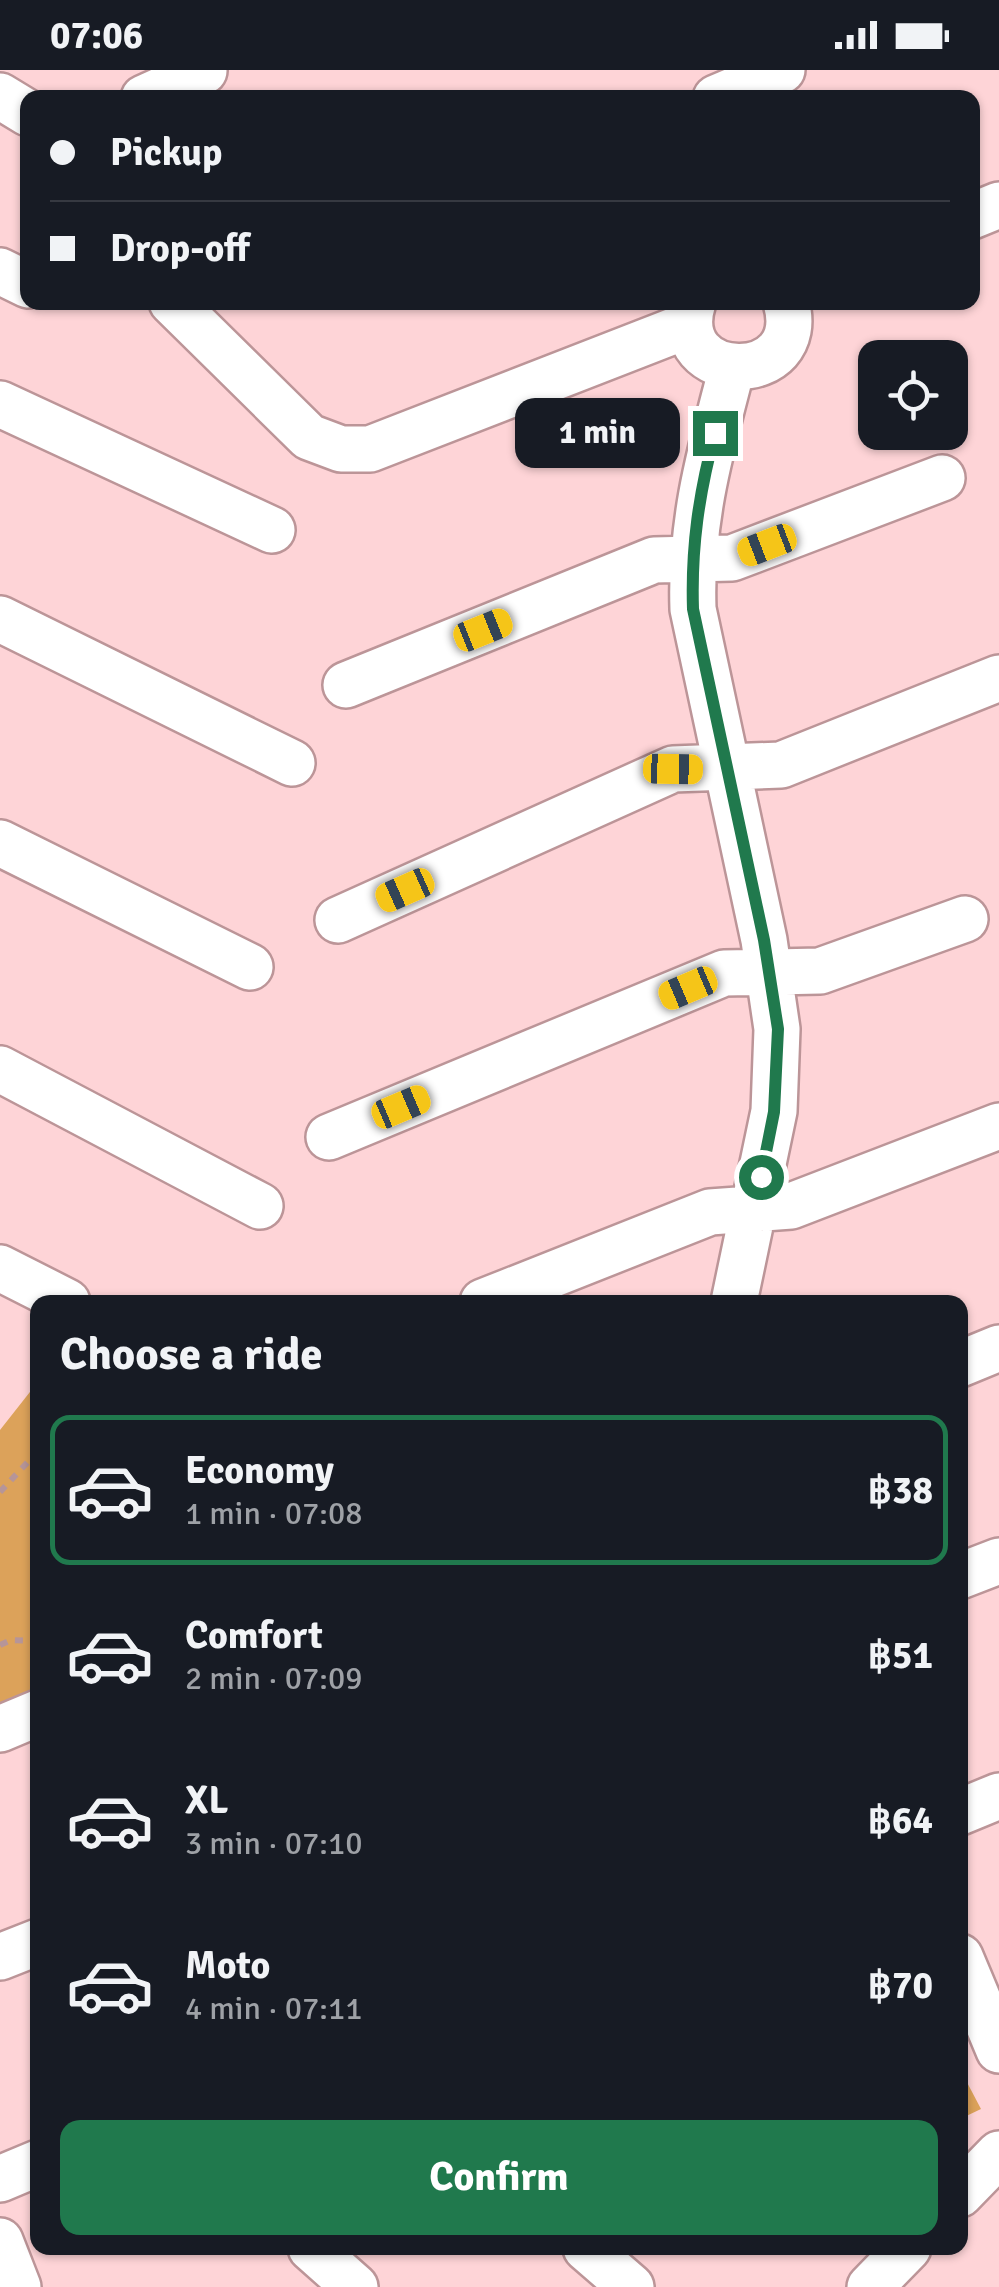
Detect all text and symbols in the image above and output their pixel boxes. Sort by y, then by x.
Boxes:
text: 07:06 [50,12,143,59]
text: Pickup [110,129,222,176]
text: Drop-off [110,225,250,272]
map controls [858,340,968,450]
button: locate [858,340,968,450]
callout: 1 min [515,398,680,468]
route end [693,411,738,456]
text: 1 min [559,413,636,452]
car [734,520,800,570]
car [450,605,516,655]
car [643,753,703,785]
car [371,864,439,916]
car [655,962,721,1014]
car [368,1081,434,1133]
route start [739,1155,784,1200]
text: Choose a ride [60,1327,323,1382]
icon: car [65,1445,155,1535]
text: Economy [185,1447,334,1494]
text: ฿38 [868,1467,933,1514]
text: 1 min · 07:08 [185,1494,363,1533]
icon: car [65,1610,155,1700]
text: Comfort [185,1612,323,1659]
text: ฿51 [868,1632,933,1679]
text: 2 min · 07:09 [185,1659,363,1698]
icon: car [65,1775,155,1865]
text: XL [185,1777,228,1824]
text: ฿64 [868,1797,933,1844]
text: 3 min · 07:10 [185,1824,363,1863]
icon: car [65,1940,155,2030]
text: Moto [185,1942,270,1989]
text: ฿70 [868,1962,933,2009]
text: 4 min · 07:11 [185,1989,363,2028]
button: Confirm [60,2120,938,2235]

